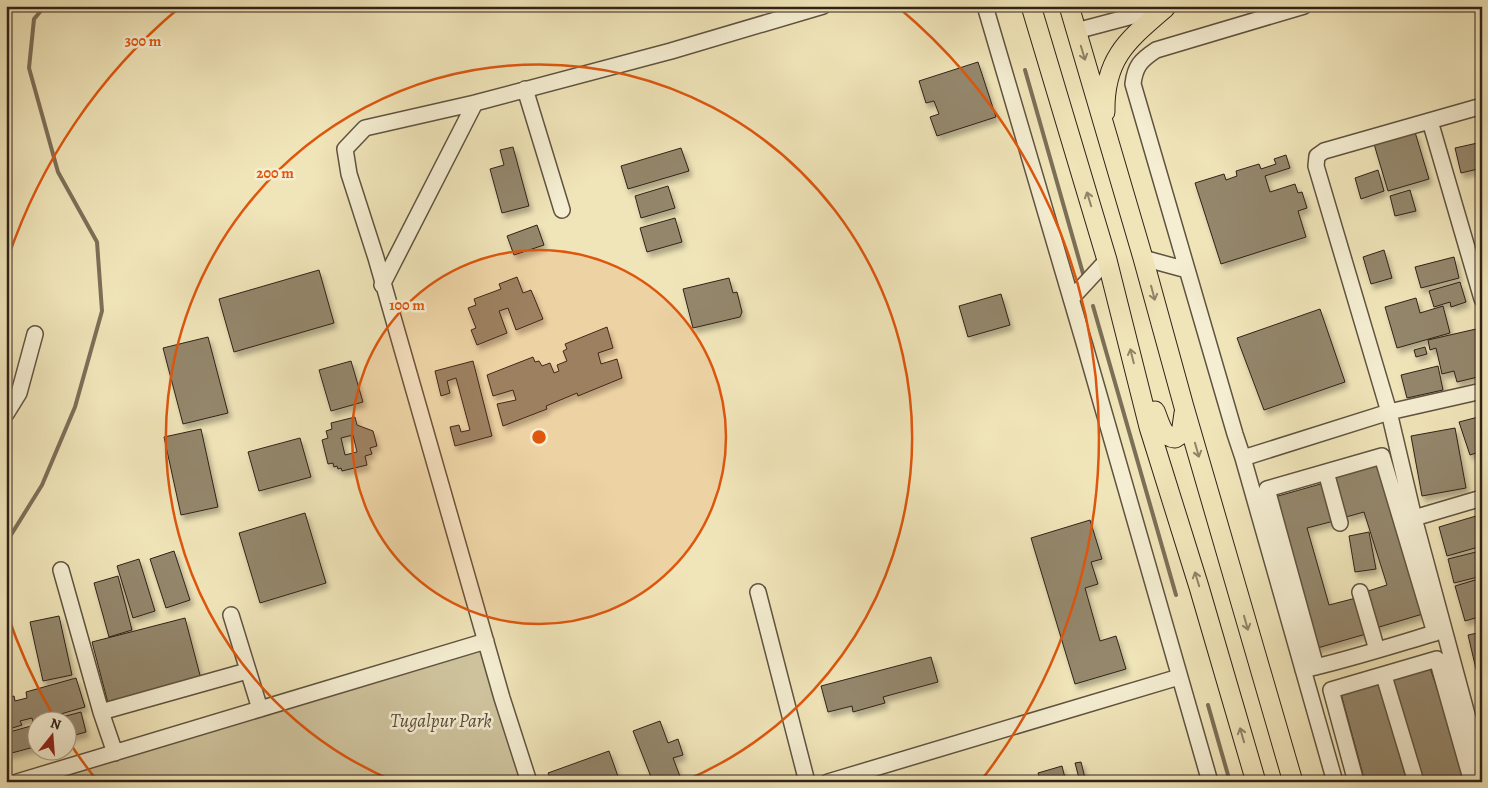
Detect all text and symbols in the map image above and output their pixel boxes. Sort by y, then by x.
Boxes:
text: 300 m [125,31,162,51]
one-way arrow [1079,45,1089,61]
text: 200 m [256,163,294,183]
one-way arrow [1083,192,1093,208]
one-way arrow [1149,285,1158,301]
text: 100 m [389,295,425,315]
one-way arrow [1126,348,1136,364]
centre of rings [530,428,548,446]
one-way arrow [1192,441,1202,457]
one-way arrow [1191,571,1201,587]
one-way arrow [1242,614,1252,630]
park label: Tugalpur Park [390,708,492,734]
north arrow [28,710,78,760]
text: N [48,713,63,735]
one-way arrow [1237,727,1247,743]

